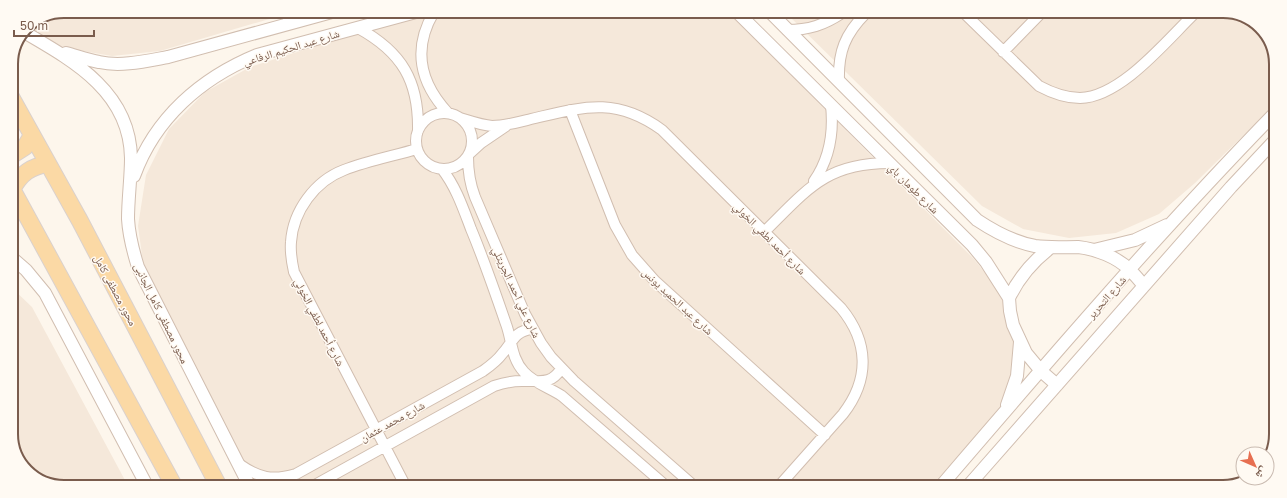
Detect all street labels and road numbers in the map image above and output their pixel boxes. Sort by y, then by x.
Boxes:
street label: شارع عبد الحكيم الرفاعي [241,26,342,71]
street label: شارع طومان باي [884,160,942,218]
street label: شارع أحمد لطفي الخولي [729,199,809,279]
street label: شارع علي احمد الجريتلي [488,244,544,341]
street label: محور مصطفى كامل [91,252,140,328]
street label: محور مصطفى كامل الجانبى [131,261,192,366]
street label: شارع عبد الحميد يونس [639,265,716,338]
street label: شارع التحرير [1083,273,1129,323]
street label: شارع أحمد لطفي الخولي [290,276,348,369]
street label: شارع محمد عثمان [357,398,427,445]

